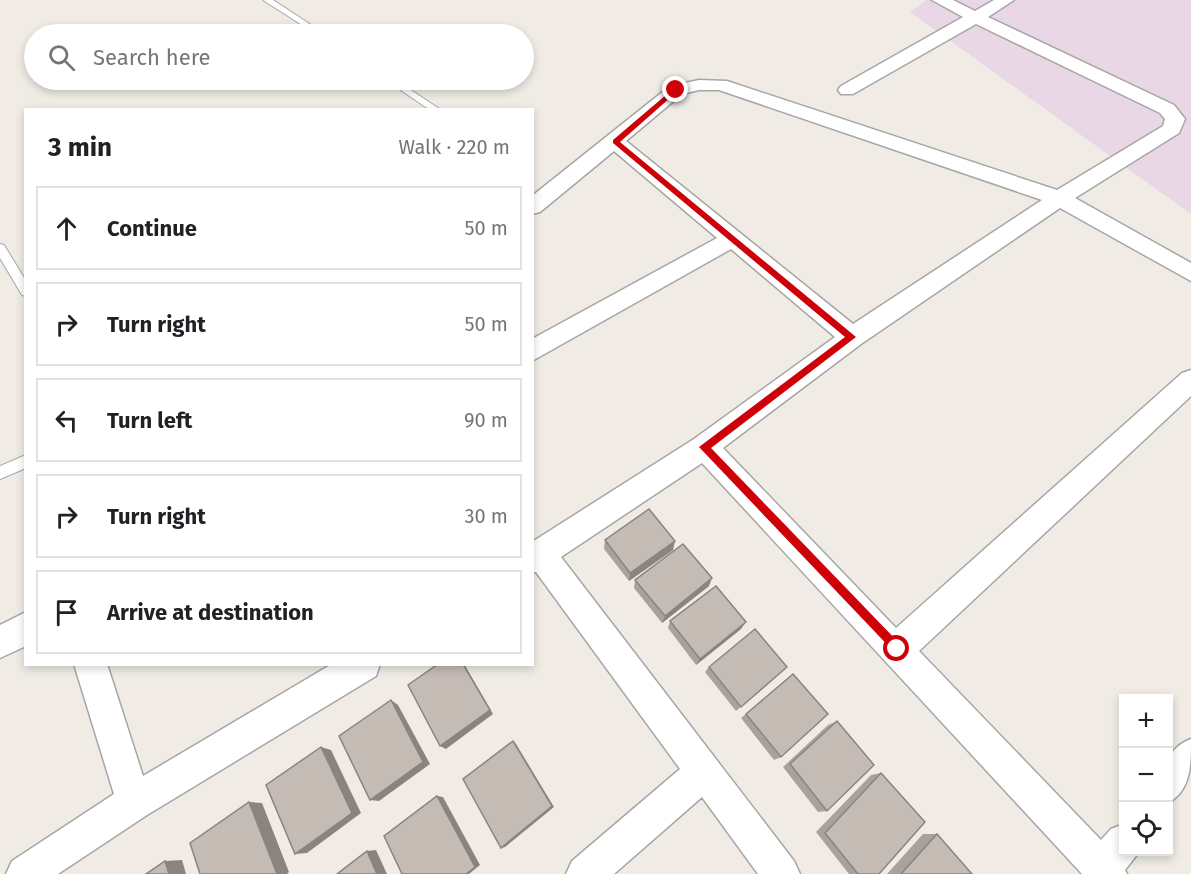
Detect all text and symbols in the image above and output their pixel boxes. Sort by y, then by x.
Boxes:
search box [24,24,534,90]
icon: search [45,41,78,74]
text: Search here [93,44,211,71]
route end [662,76,688,102]
text: 3 min [48,132,112,163]
text: Walk · 220 m [399,135,510,159]
icon: ahead [50,212,83,245]
text: Continue [107,215,197,242]
text: 50 m [464,216,508,240]
icon: right [50,308,83,341]
text: Turn right [107,311,206,338]
text: 50 m [464,312,508,336]
icon: left [50,404,83,437]
text: Turn left [107,407,192,434]
text: 90 m [464,408,508,432]
icon: right [50,500,83,533]
text: Turn right [107,503,206,530]
text: 30 m [464,504,508,528]
icon: arrive [50,596,83,629]
text: Arrive at destination [107,599,314,626]
route start [883,635,909,661]
map controls [1119,694,1173,856]
button: + [1119,694,1173,748]
button: − [1119,748,1173,802]
button: locate [1119,802,1173,856]

